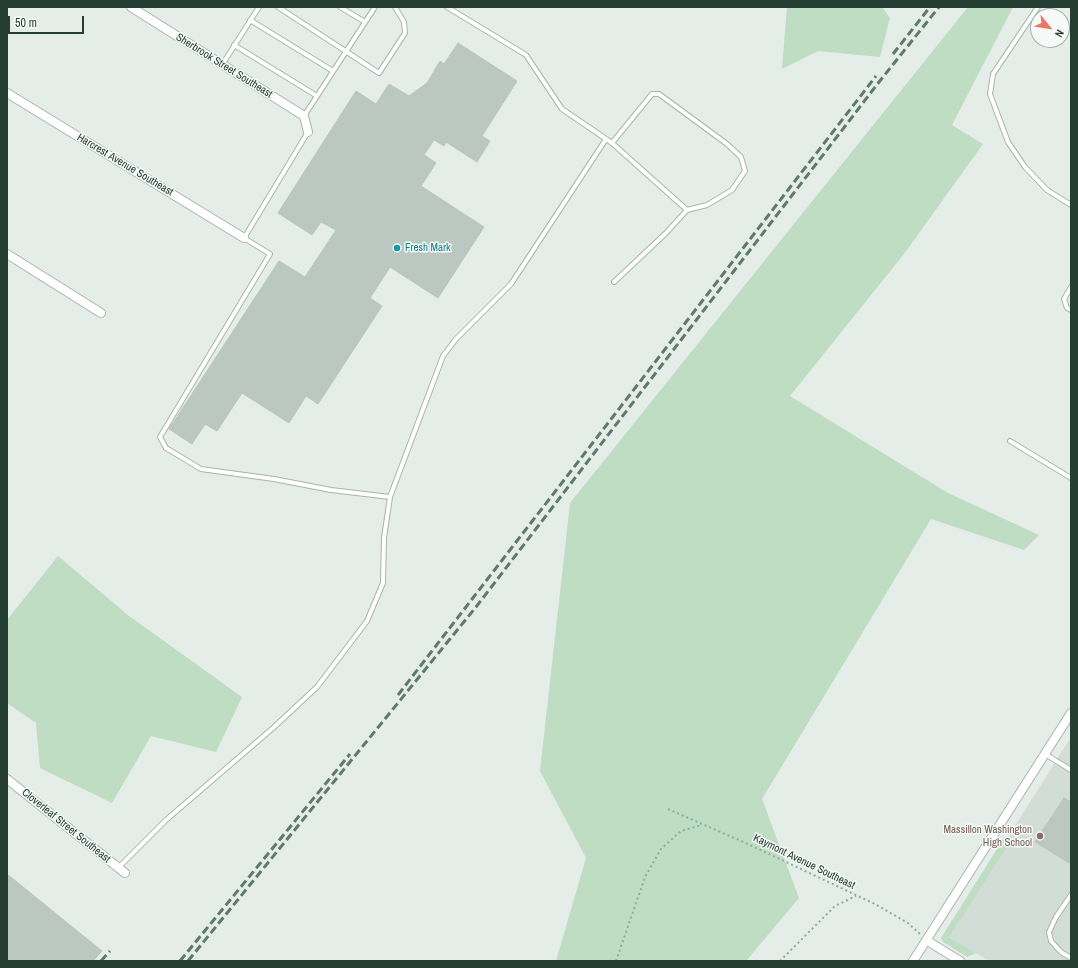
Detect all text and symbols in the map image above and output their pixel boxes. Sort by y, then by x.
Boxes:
scale bar [10,8,86,34]
north arrow [1030,8,1070,48]
text: 50 m [15,15,37,31]
text: N [1052,27,1067,40]
street label: Sherbrook Street Southeast [173,31,275,101]
street label: Harcrest Avenue Southeast [74,131,176,199]
place label: Fresh Mark [405,241,451,255]
marker: Fresh Mark [392,243,402,253]
street label: Cloverleaf Street Southeast [19,786,113,866]
place label: Massillon Washington High School [944,823,1032,849]
marker: Massillon Washington High School [1035,831,1045,841]
street label: Kaymont Avenue Southeast [751,832,857,892]

